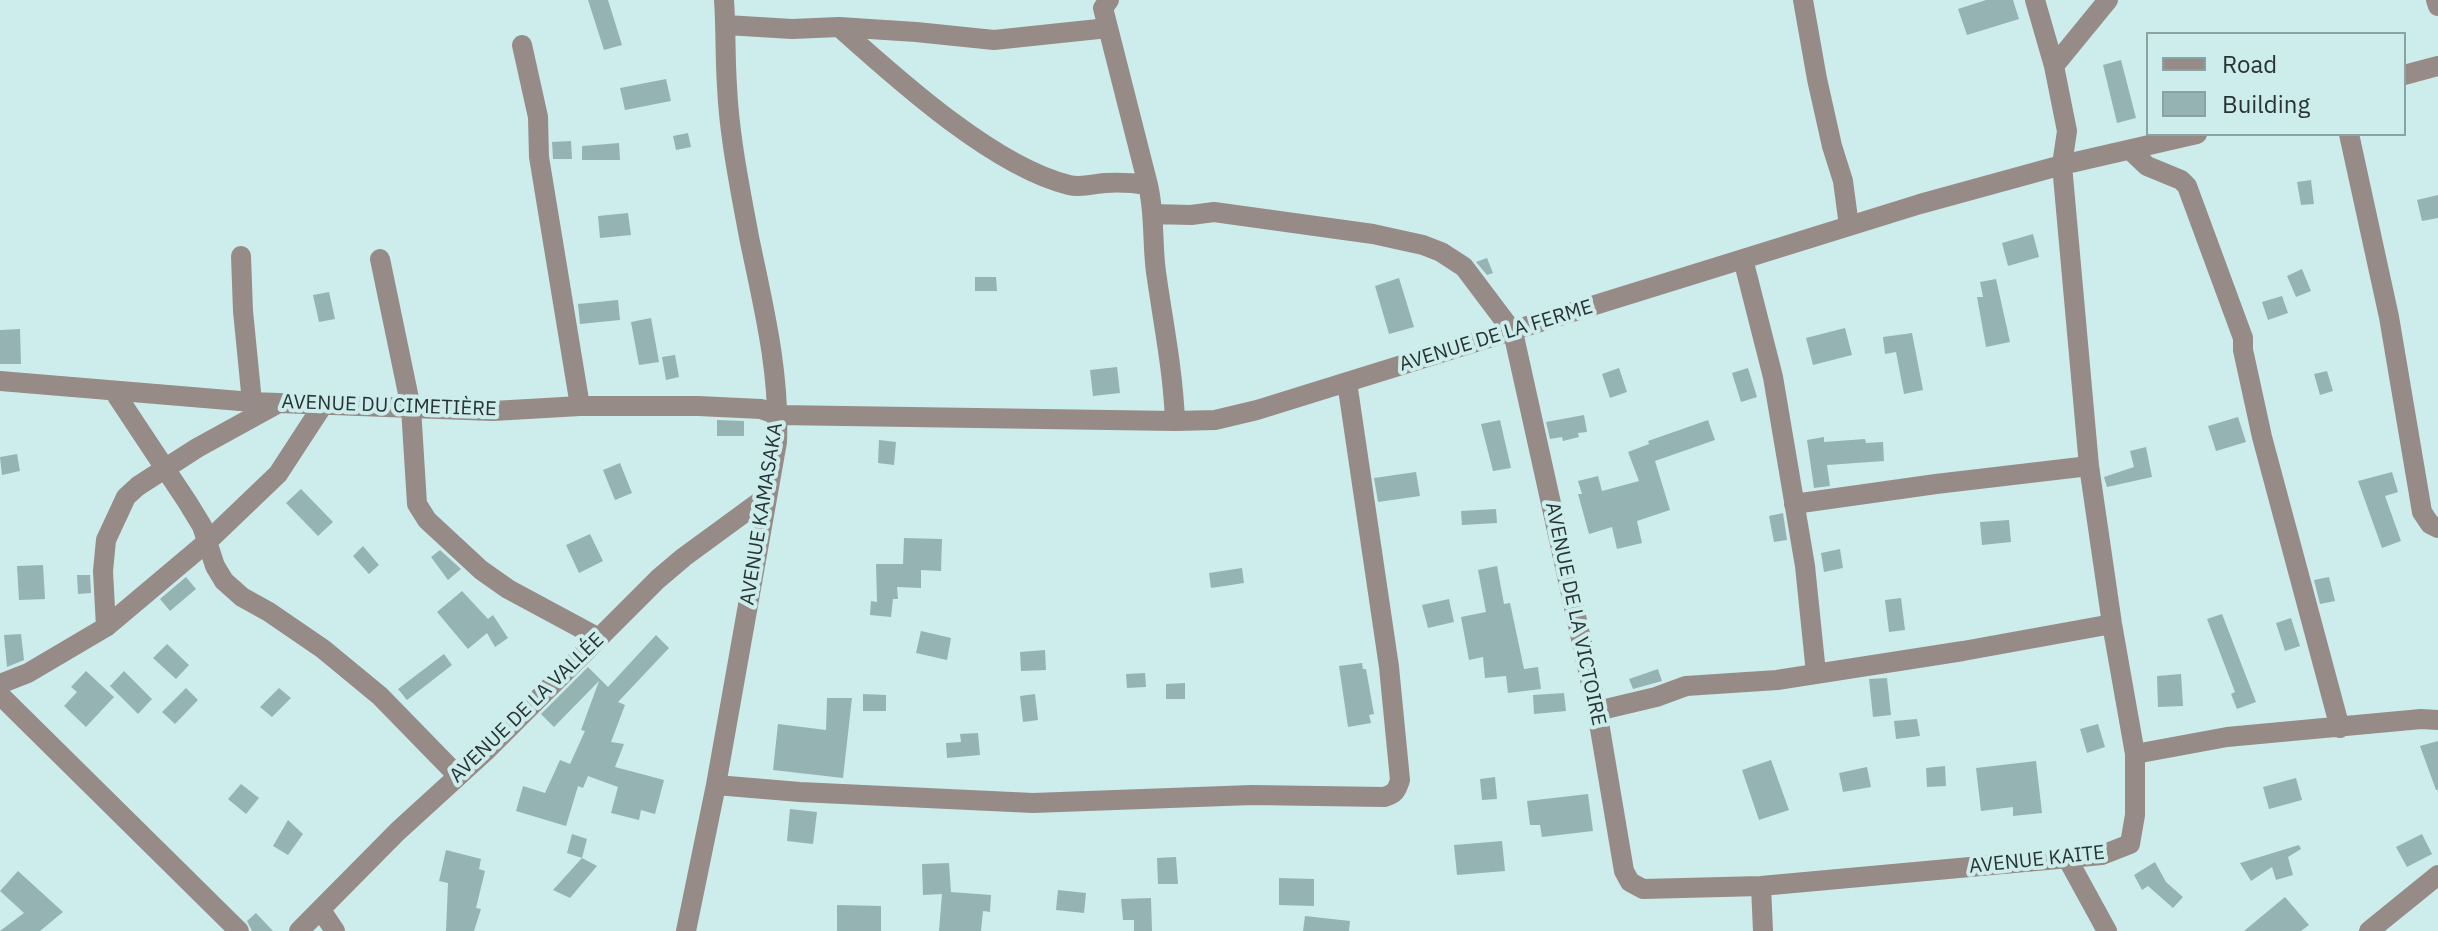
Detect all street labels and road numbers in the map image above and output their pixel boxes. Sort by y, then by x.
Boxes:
street label: AVENUE DE LA FERME [1396,295,1596,377]
street label: AVENUE DU CIMETIÈRE [281,390,497,422]
street label: AVENUE KAMASAKA [736,421,788,607]
street label: AVENUE DE LA VICTOIRE [1540,500,1610,728]
street label: AVENUE DE LA VALLÉE [445,628,609,788]
street label: AVENUE KAITE [1968,841,2106,879]

